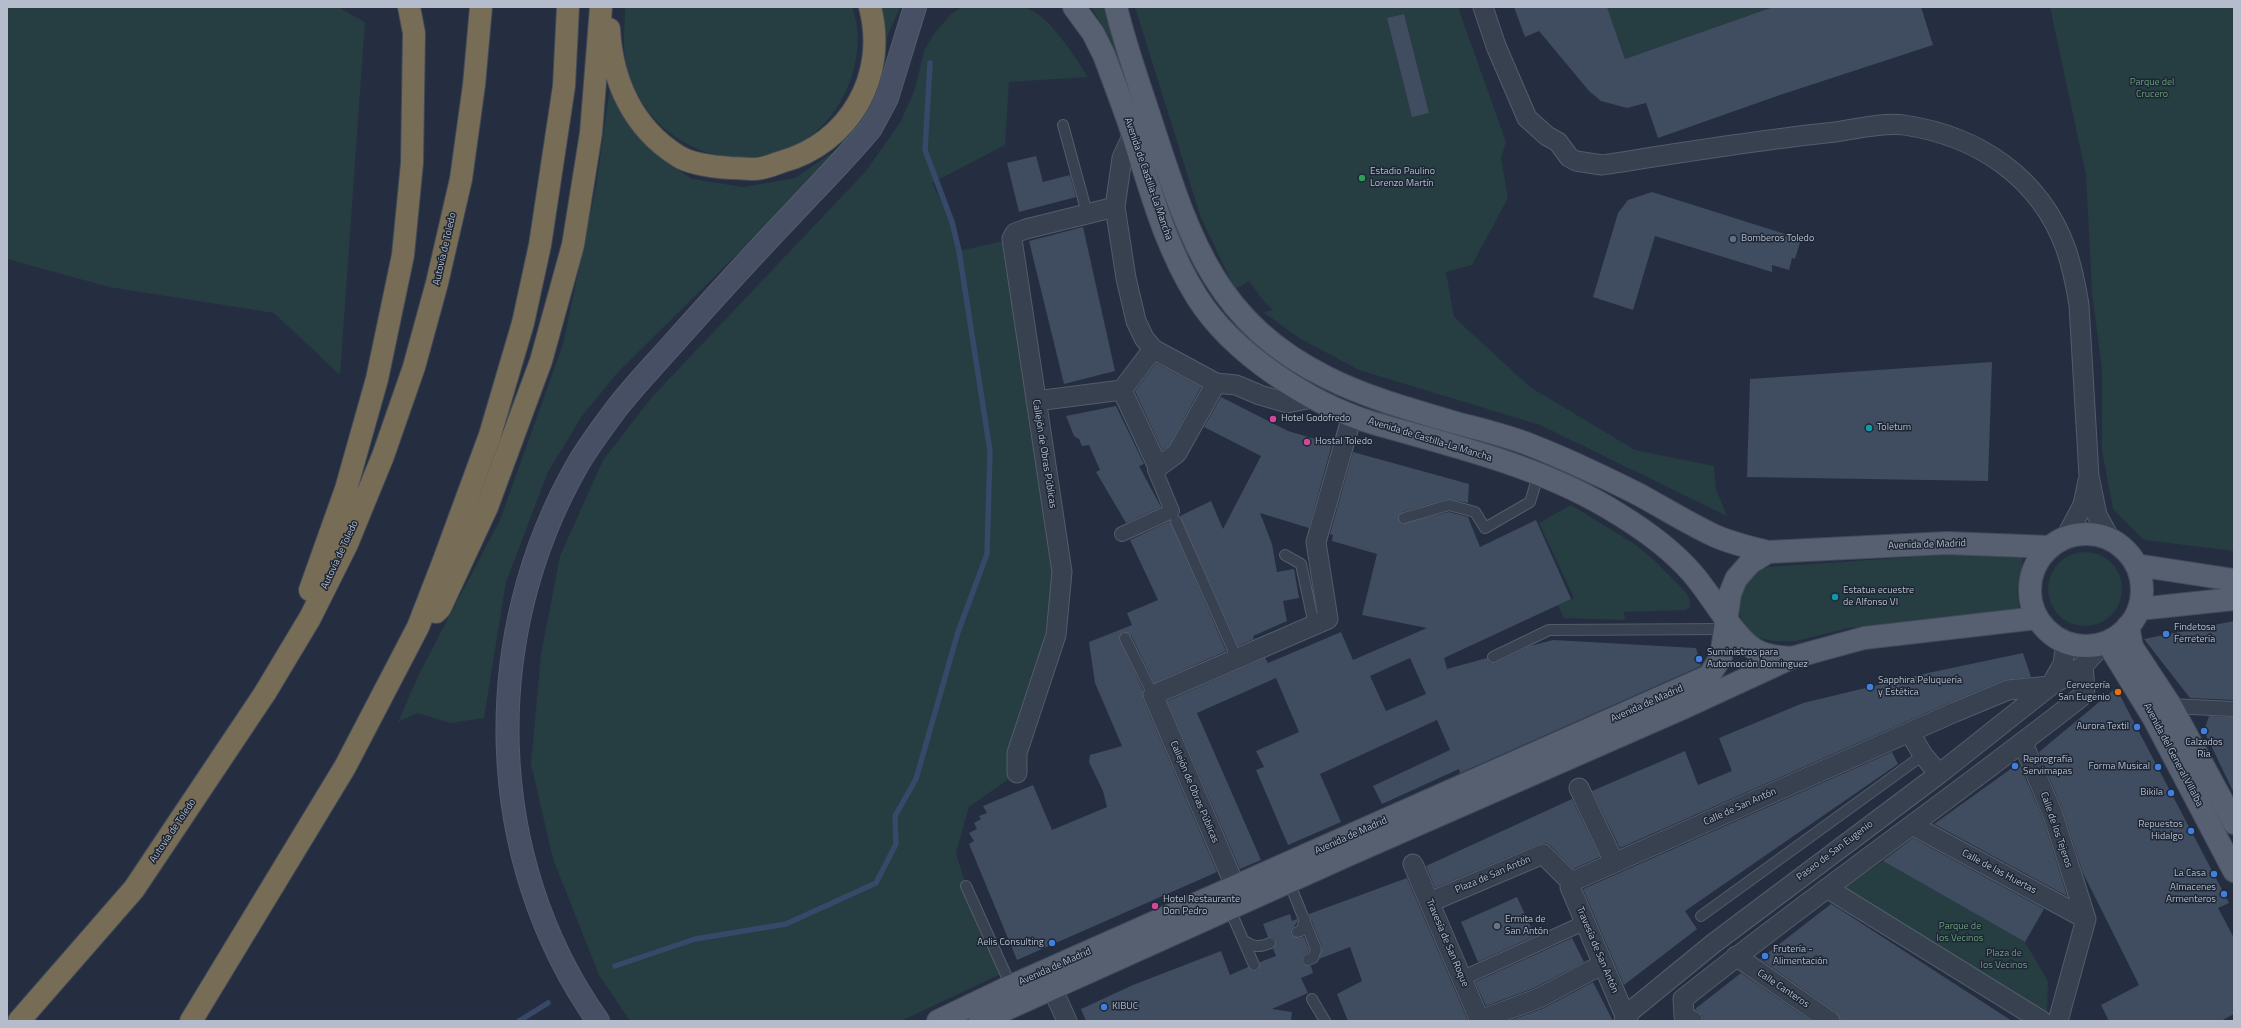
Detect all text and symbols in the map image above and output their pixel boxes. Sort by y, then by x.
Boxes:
park label: Parque del Crucero [2130,77,2174,100]
street label: Avenida de Castilla-La Mancha [1121,116,1175,242]
place label: Estadio Paulino Lorenzo Martín [1370,166,1435,190]
marker: Estadio Paulino Lorenzo Martín [1357,173,1367,183]
street label: Autovía de Toledo [431,211,459,287]
place label: Bomberos Toledo [1741,233,1814,245]
marker: Bomberos Toledo [1728,234,1738,244]
street label: Callejón de Obras Públicas [1029,399,1059,509]
place label: Hotel Godofredo [1281,413,1350,425]
marker: Hotel Godofredo [1268,414,1278,424]
street label: Avenida de Castilla-La Mancha [1367,415,1493,465]
place label: Toletum [1877,422,1911,434]
marker: Toletum [1864,423,1874,433]
place label: Hostal Toledo [1315,436,1372,448]
marker: Hostal Toledo [1302,437,1312,447]
street label: Autovía de Toledo [319,519,361,591]
street label: Avenida de Madrid [1888,538,1966,552]
place label: Estatua ecuestre de Alfonso VI [1843,585,1914,608]
marker: Estatua ecuestre de Alfonso VI [1830,592,1840,602]
place label: Findetosa Ferretería [2174,622,2216,646]
marker: Findetosa Ferretería [2161,629,2171,639]
place label: Suministros para Automoción Dominguez [1707,647,1808,670]
marker: Suministros para Automoción Dominguez [1694,654,1704,664]
place label: Sapphira Peluquería y Estética [1878,675,1962,698]
place label: Cervecería San Eugenio [2058,680,2110,704]
marker: Sapphira Peluquería y Estética [1865,682,1875,692]
street label: Avenida de Madrid [1609,683,1685,725]
marker: Cervecería San Eugenio [2113,687,2123,697]
street label: Avenida del General Villalba [2141,701,2205,809]
place label: Aurora Textil [2077,721,2129,733]
marker: Aurora Textil [2132,722,2142,732]
marker: Calzados Ria [2199,726,2209,736]
place label: Calzados Ria [2185,737,2223,760]
street label: Callejón de Obras Públicas [1167,739,1221,845]
place label: Reprografía Servimapas [2023,754,2072,778]
marker: Reprografía Servimapas [2010,761,2020,771]
place label: Forma Musical [2088,761,2150,773]
marker: Forma Musical [2153,762,2163,772]
street label: Calle de San Antón [1702,786,1778,828]
place label: Bikila [2140,787,2163,799]
marker: Bikila [2166,788,2176,798]
street label: Calle de los Tejeros [2037,791,2075,869]
street label: Autovía de Toledo [147,797,199,865]
street label: Avenida de Madrid [1313,815,1389,857]
street label: Paseo de San Eugenio [1794,818,1876,884]
place label: Repuestos Hidalgo [2138,819,2183,842]
marker: Repuestos Hidalgo [2186,826,2196,836]
street label: Calle de las Huertas [1960,847,2038,897]
street label: Plaza de San Antón [1453,854,1533,896]
place label: La Casa [2174,868,2206,880]
marker: La Casa [2209,869,2219,879]
place label: Almacenes Armenteros [2166,882,2216,906]
marker: Almacenes Armenteros [2219,889,2229,899]
place label: Hotel Restaurante Don Pedro [1163,894,1240,918]
street label: Travesía de San Roque [1423,897,1471,989]
marker: Hotel Restaurante Don Pedro [1150,901,1160,911]
street label: Travesía de San Antón [1573,905,1621,995]
place label: Ermita de San Antón [1505,914,1548,938]
marker: Ermita de San Antón [1492,921,1502,931]
park label: Parque de los Vecinos [1937,921,1983,944]
place label: Aelis Consulting [977,937,1044,949]
marker: Aelis Consulting [1047,938,1057,948]
place label: Frutería - Alimentación [1773,944,1828,968]
street label: Avenida de Madrid [1017,946,1093,988]
park label: Plaza de los Vecinos [1981,948,2027,972]
marker: Frutería - Alimentación [1760,951,1770,961]
street label: Calle Canteros [1755,967,1811,1011]
place label: KIBUC [1112,1001,1138,1013]
marker: KIBUC [1099,1002,1109,1012]

